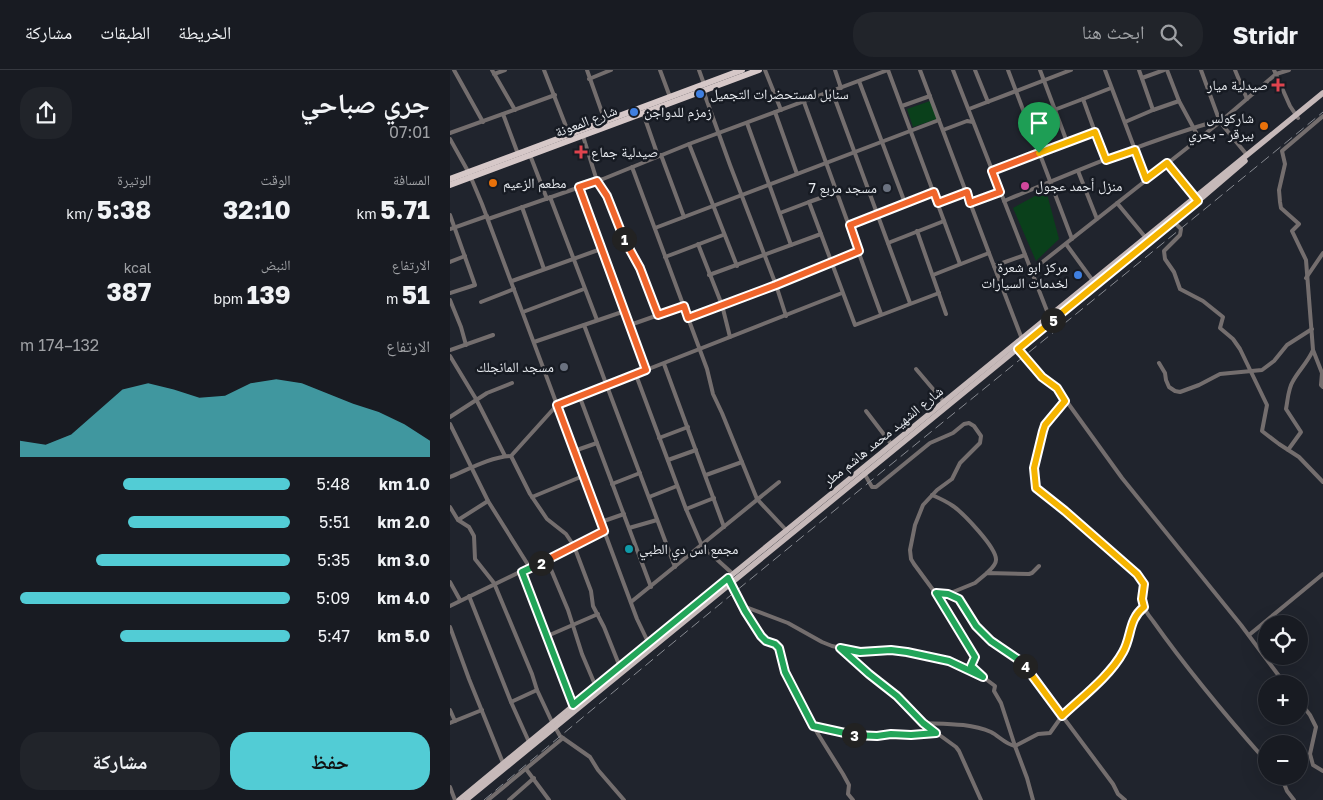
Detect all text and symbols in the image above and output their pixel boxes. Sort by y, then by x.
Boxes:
search box [853,12,1203,57]
text: ابحث هنا [1082,20,1145,43]
text: Stridr [1233,20,1298,49]
text: مشاركة [25,21,72,43]
text: الطبقات [100,21,150,43]
text: الخريطة [178,21,231,43]
icon: search [1157,21,1185,49]
place label: صيدلية ميار [1206,76,1268,94]
marker: صيدلية ميار [1272,79,1284,91]
place label: سنابل لمستحضرات التجميل [710,85,849,103]
text: جري صباحي [300,86,430,119]
button: share [20,87,72,139]
marker: سنابل لمستحضرات التجميل [694,88,706,100]
street label: شارع المعونة [553,101,620,142]
pin [1018,102,1060,153]
place label: زمزم للدواجن [644,103,712,122]
marker: زمزم للدواجن [628,106,640,118]
icon: arrive [1025,109,1053,137]
place label: شاركولس بيرقر - بحري [1188,109,1254,146]
marker: شاركولس بيرقر - بحري [1258,120,1270,132]
text: 07:01 [389,122,430,142]
place label: صيدلية جماع [591,143,658,162]
marker: صيدلية جماع [575,146,587,158]
text: الوتيرة [117,171,151,188]
text: الوقت [261,171,291,188]
text: المسافة [393,171,430,188]
place label: مطعم الزعيم [503,174,566,193]
marker: مطعم الزعيم [487,177,499,189]
place label: منزل أحمد عجول [1035,177,1122,195]
place label: مسجد مربع 7 [808,179,877,198]
marker: منزل أحمد عجول [1019,180,1031,192]
marker: مسجد مربع 7 [881,182,893,194]
text: 5:38 [97,194,151,225]
text: 32:10 [223,194,291,225]
text: 5.71 [380,194,430,225]
text: /km [66,205,97,222]
text: km [356,205,380,222]
pin: 1 [612,226,636,252]
text: 1 [621,231,628,248]
text: النبض [261,256,291,273]
text: الارتفاع [392,256,430,273]
place label: مركز ابو شعرة لخدمات السيارات [981,258,1068,292]
text: kcal [124,259,151,276]
marker: مركز ابو شعرة لخدمات السيارات [1072,269,1084,281]
text: 387 [106,276,151,307]
text: 139 [247,279,291,310]
text: 51 [402,279,430,310]
text: bpm [214,290,247,307]
text: m [386,290,402,307]
pin: 5 [1040,308,1066,332]
text: 5 [1049,312,1058,329]
text: 132–174 m [20,335,99,355]
text: الارتفاع [386,336,430,356]
place label: مسجد المانجلك [476,358,554,375]
marker: مسجد المانجلك [558,361,570,373]
street label: شارع الشهيد محمد هاشم مطر [818,382,947,491]
text: 5:48 [316,474,350,494]
text: 1.0 km [379,474,430,494]
text: 5:51 [319,512,350,532]
text: 2.0 km [377,512,430,532]
place label: مجمع اس دي الطبي [639,540,738,561]
marker: مجمع اس دي الطبي [623,543,635,555]
text: 5:35 [317,550,350,570]
text: 3.0 km [377,550,430,570]
pin: 2 [528,550,554,576]
text: 2 [537,555,546,572]
text: 5:09 [316,588,350,608]
text: 4.0 km [377,588,430,608]
map controls [1258,615,1308,785]
button: locate [1258,615,1308,665]
text: 5:47 [318,626,350,646]
text: 5.0 km [377,626,430,646]
pin: 4 [1012,654,1038,678]
text: 4 [1021,658,1030,675]
button: + [1258,675,1308,725]
pin: 3 [842,722,866,748]
text: 3 [850,727,859,744]
button: مشاركة [20,732,220,790]
button: حفظ [230,732,430,790]
button: − [1258,735,1308,785]

